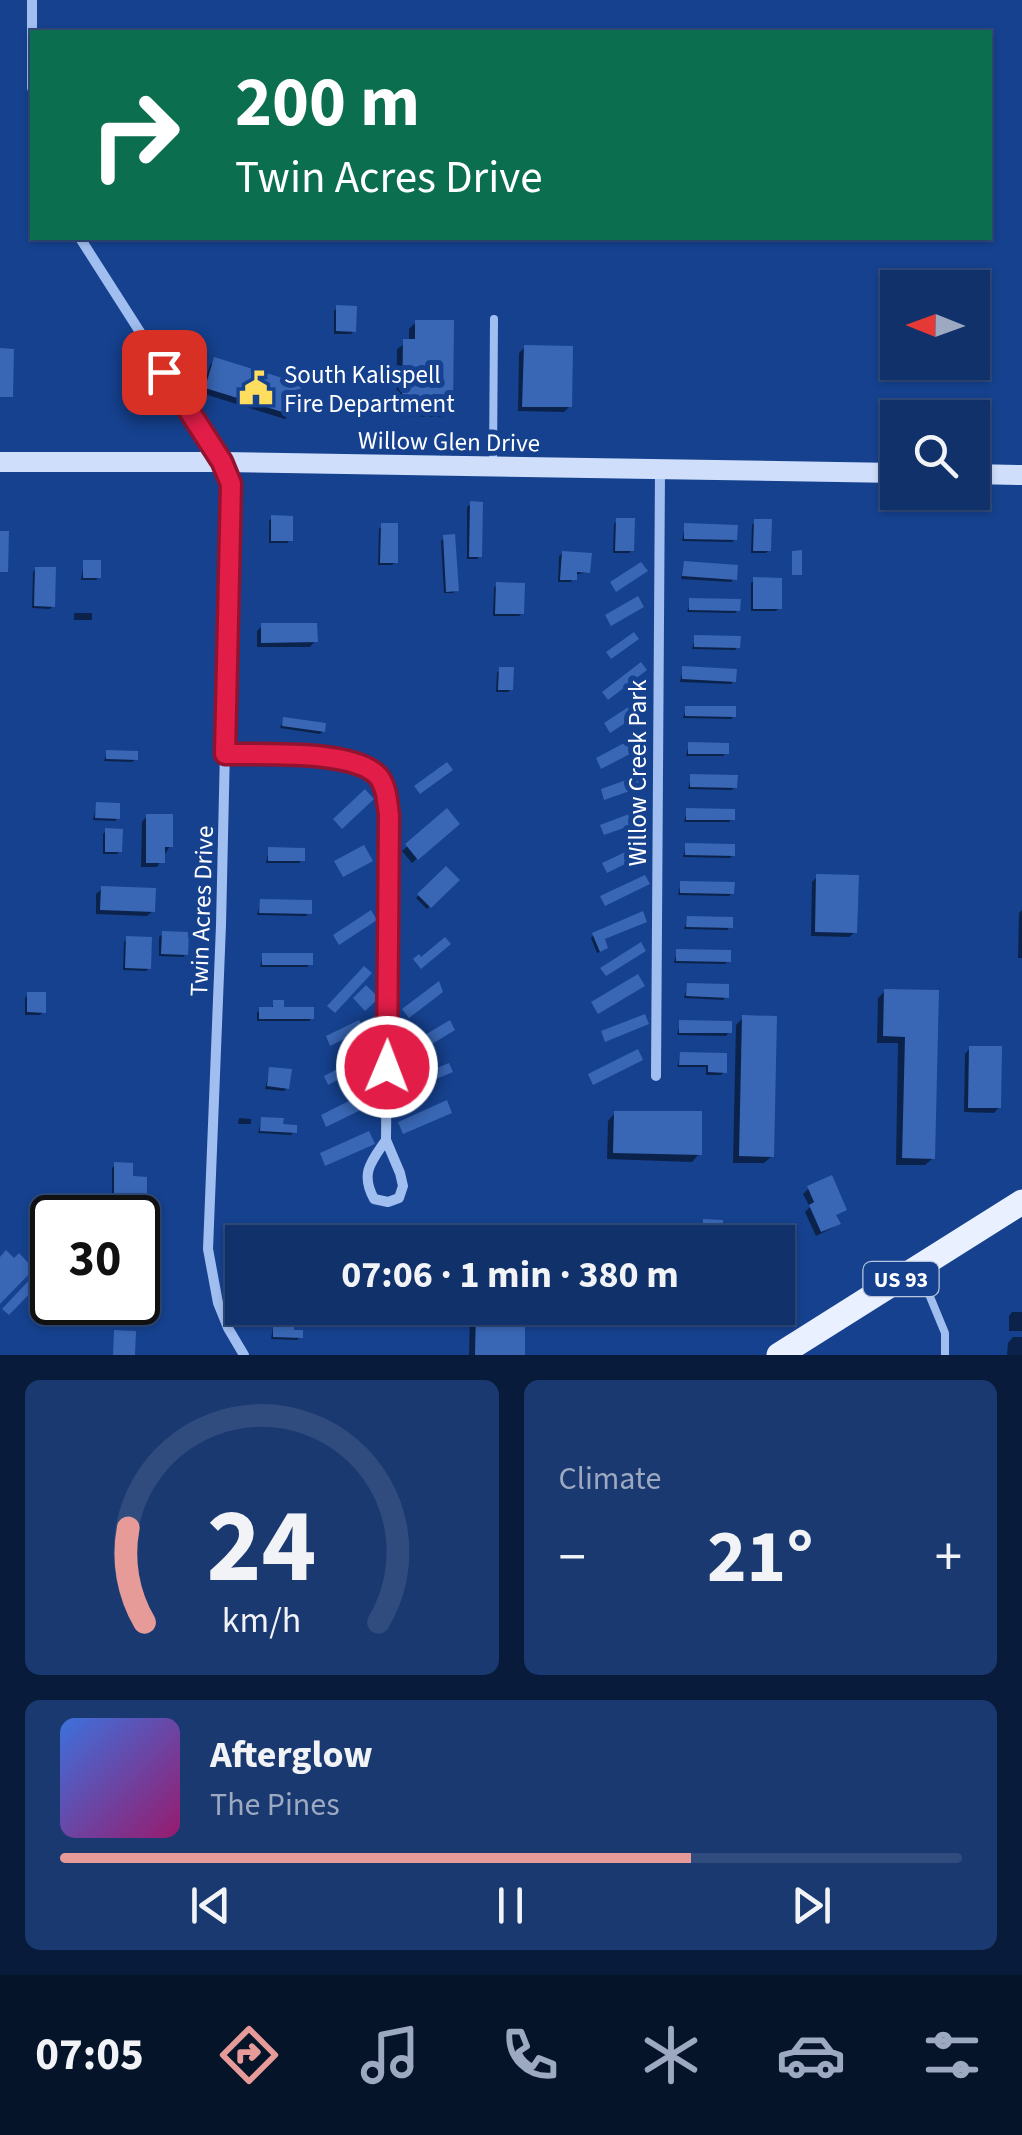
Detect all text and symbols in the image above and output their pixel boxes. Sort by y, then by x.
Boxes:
text: 200 m [235,53,420,153]
icon: right [70,70,200,200]
text: Twin Acres Drive [235,146,542,210]
north arrow [880,270,990,380]
map controls [880,270,990,510]
pin [122,330,207,415]
icon: arrive [137,345,192,400]
place label: South Kalispell Fire Department [284,357,455,422]
public building icon: South Kalispell Fire Department [237,369,275,407]
button: search [880,400,990,510]
street label: Willow Glen Drive [358,422,540,462]
street label: Willow Creek Park [620,679,656,866]
street label: Twin Acres Drive [181,825,223,997]
position arrow [335,1015,439,1119]
speed limit sign: 30 [30,1195,160,1325]
text: 07:06 · 1 min · 380 m [341,1248,679,1302]
road number: US 93 [864,1262,938,1296]
text: Climate [559,1456,661,1502]
text: 24 [207,1474,317,1622]
text: 21° [707,1504,814,1611]
text: − [559,1519,586,1597]
text: + [935,1519,962,1597]
text: km/h [222,1595,301,1646]
text: Afterglow [210,1728,373,1782]
text: The Pines [210,1782,340,1828]
icon: previous [183,1878,238,1933]
icon: pause [483,1878,538,1933]
icon: next [784,1878,839,1933]
icon: directions [214,2020,284,2090]
icon: music [355,2020,425,2090]
icon: phone [495,2020,565,2090]
icon: climate [636,2020,706,2090]
icon: car [776,2020,846,2090]
icon: filters [917,2020,987,2090]
text: 07:05 [35,2023,144,2087]

